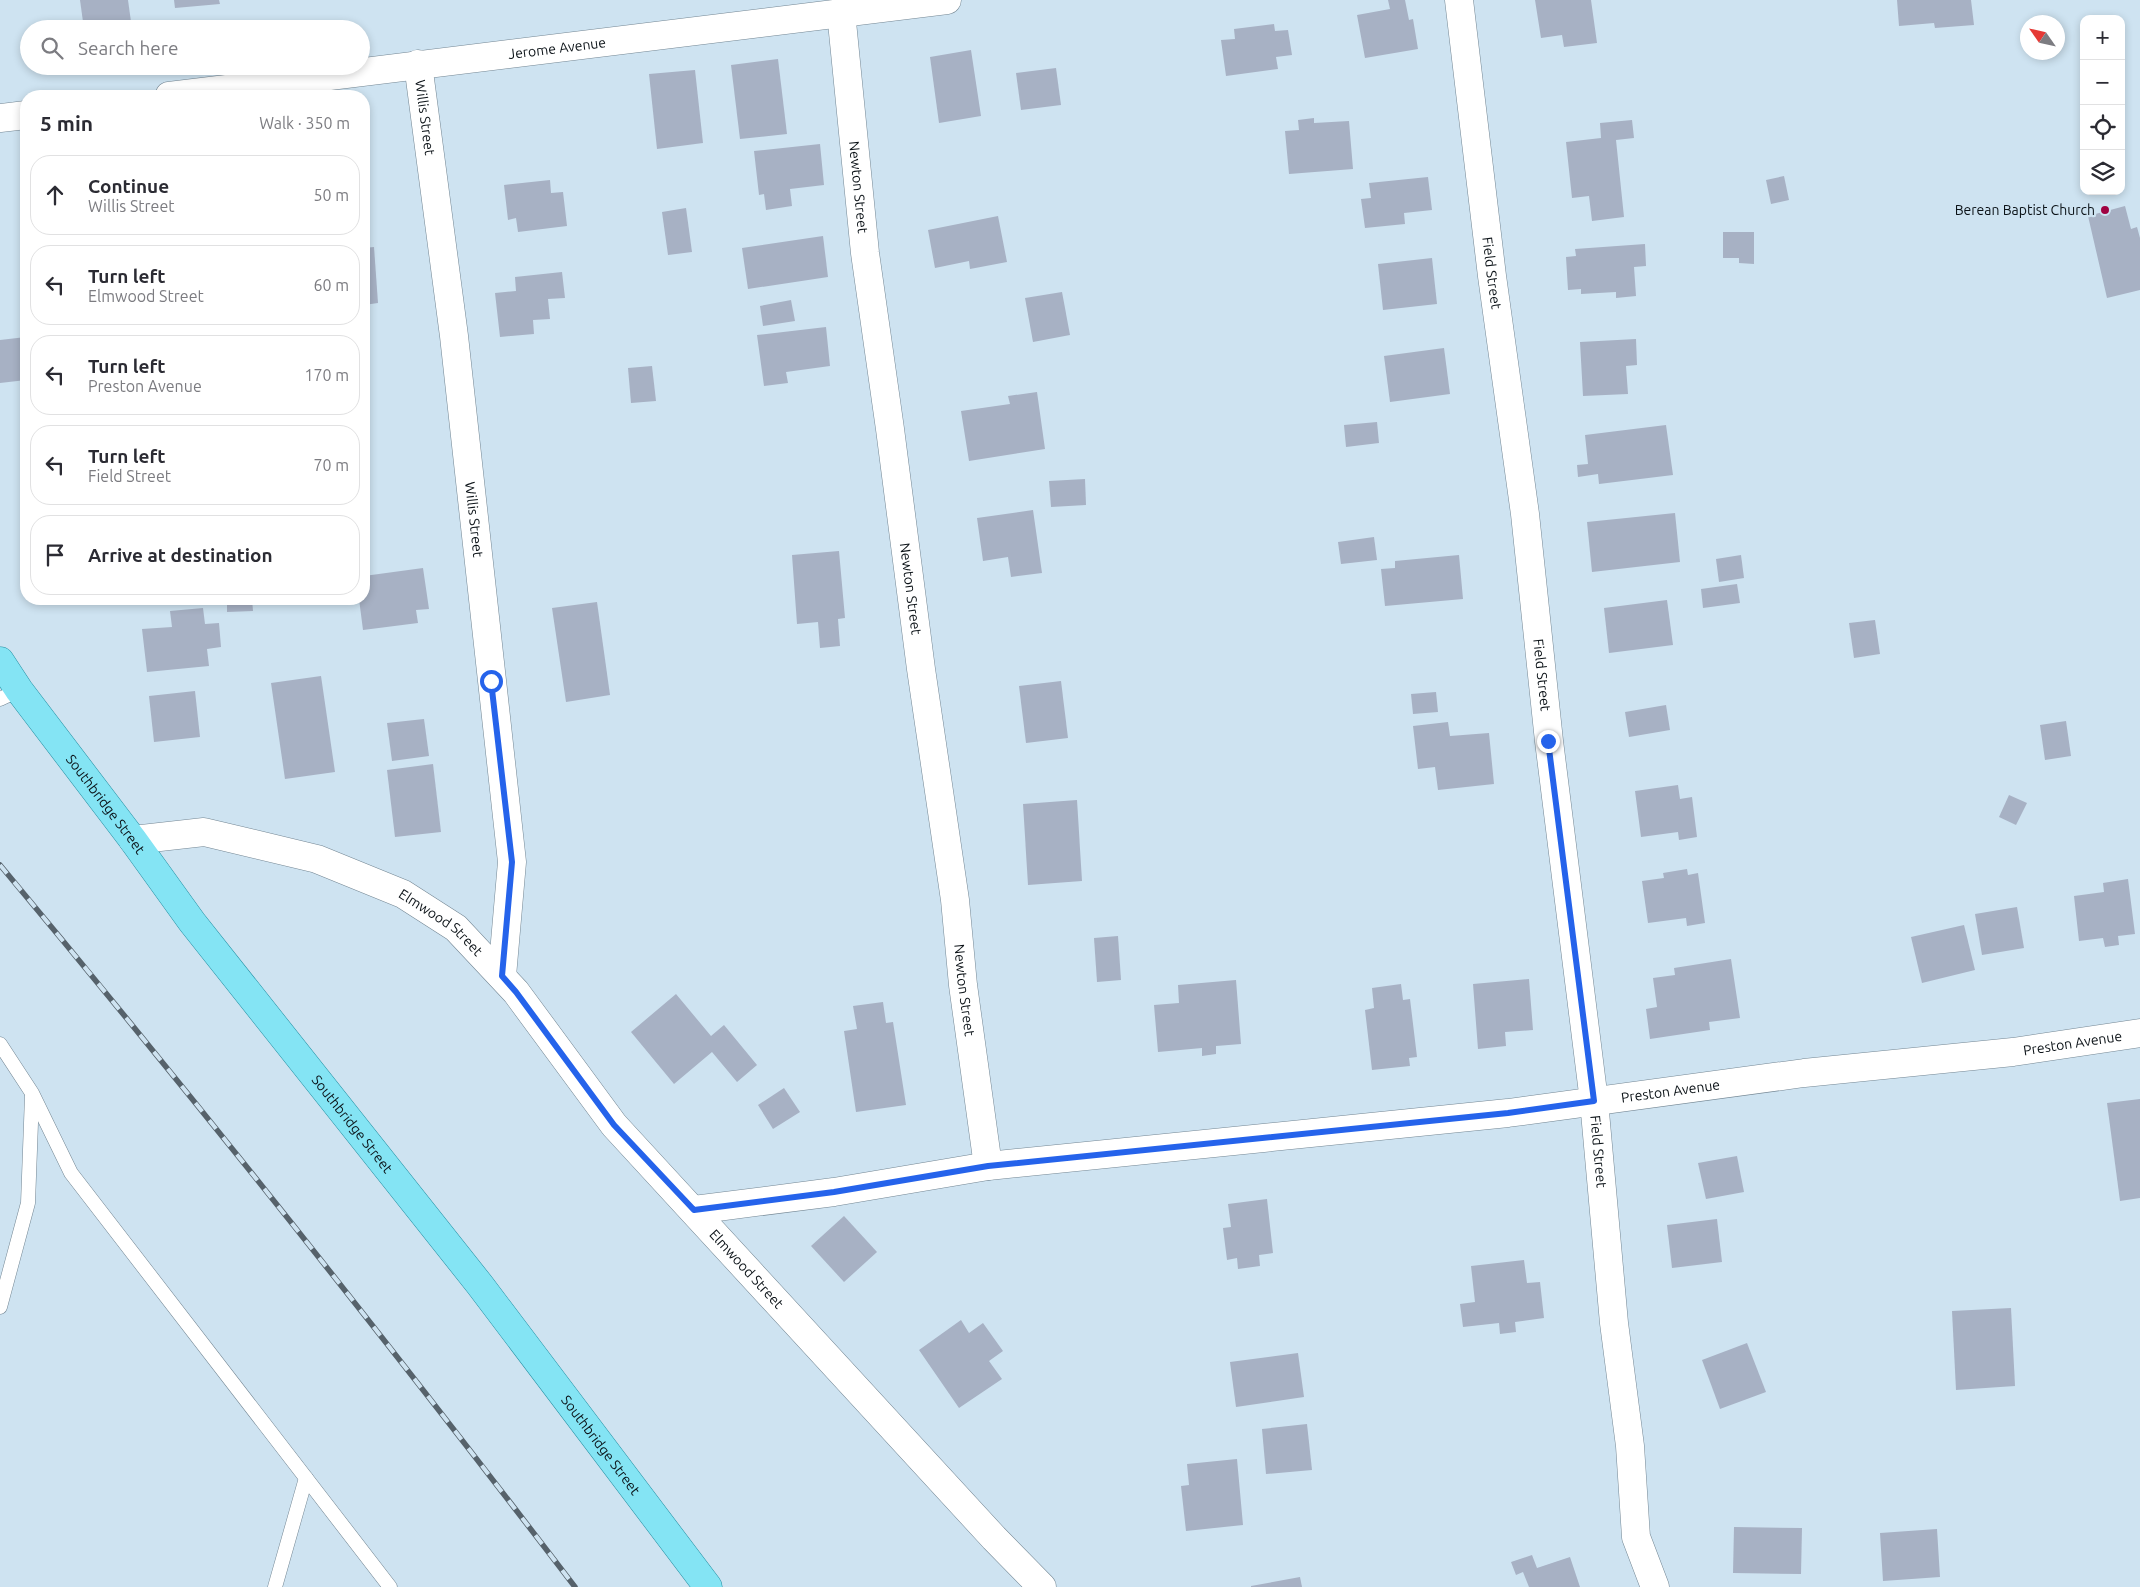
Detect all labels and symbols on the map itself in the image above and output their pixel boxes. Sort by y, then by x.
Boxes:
north arrow [2020,15,2065,60]
street label: Jerome Avenue [507,34,607,62]
street label: Willis Street [412,79,438,157]
street label: Newton Street [846,140,871,235]
place label: Berean Baptist Church [1955,202,2095,218]
marker: Berean Baptist Church [2099,204,2111,216]
street label: Field Street [1479,236,1505,311]
street label: Willis Street [462,481,486,559]
street label: Newton Street [897,542,925,636]
street label: Field Street [1530,638,1554,712]
route start [480,670,503,693]
route end [1537,730,1560,753]
street label: Southbridge Street [63,751,149,857]
street label: Elmwood Street [396,886,486,960]
street label: Newton Street [951,943,978,1038]
street label: Preston Avenue [2022,1028,2123,1058]
street label: Southbridge Street [309,1072,396,1177]
street label: Preston Avenue [1620,1076,1721,1106]
street label: Field Street [1587,1115,1610,1189]
street label: Elmwood Street [706,1226,787,1312]
street label: Southbridge Street [558,1392,644,1498]

